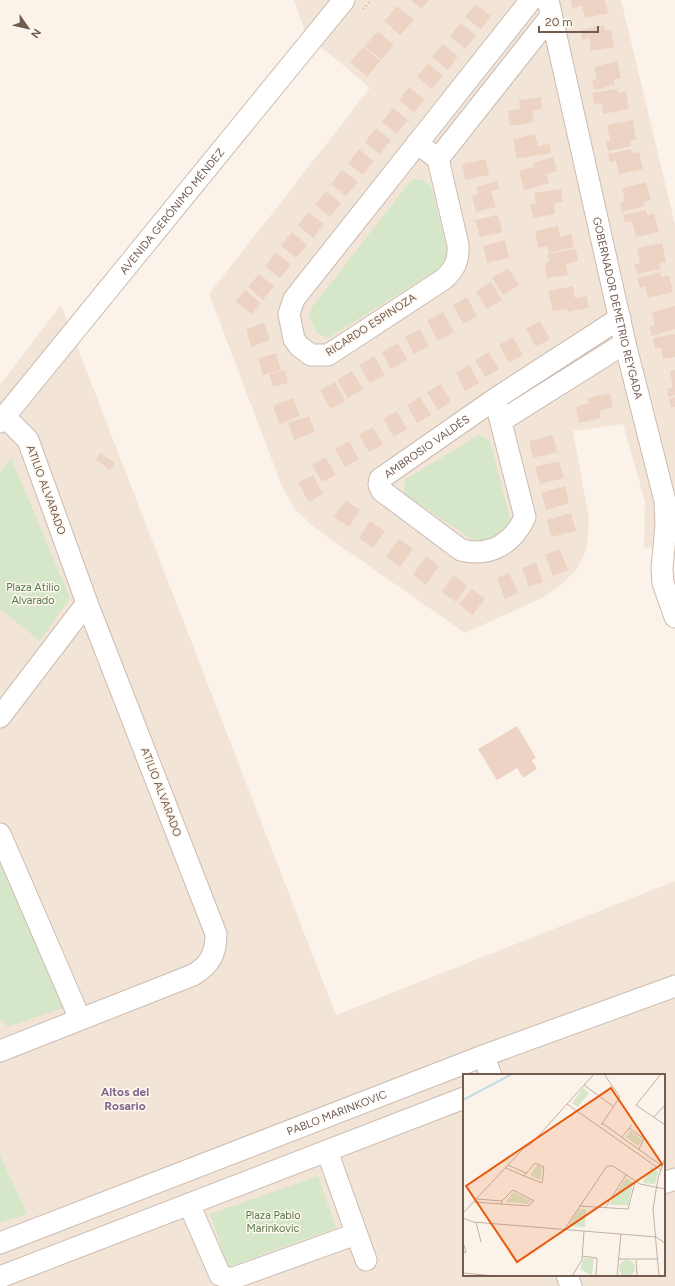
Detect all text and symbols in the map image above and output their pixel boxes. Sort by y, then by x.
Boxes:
north arrow [8,8,48,48]
scale bar [539,8,598,34]
text: 20 m [545,15,573,29]
text: N [28,26,44,40]
street label: AVENIDA GERÓNIMO MÉNDEZ [117,146,227,277]
street label: GOBERNADOR DEMETRIO REYGADA [590,216,646,401]
street label: RICARDO ESPINOZA [323,291,419,359]
street label: AMBROSIO VALDÉS [381,412,472,481]
street label: ATILIO ALVARADO [24,443,68,537]
park label: Plaza Atilio Alvarado [6,581,60,607]
street label: ATILIO ALVARADO [138,746,184,839]
inset map [463,1074,665,1276]
district label: Altos del Rosario [101,1085,149,1113]
street label: PABLO MARINKOVIC [285,1087,389,1138]
park label: Plaza Pablo Marinkovic [245,1209,301,1235]

